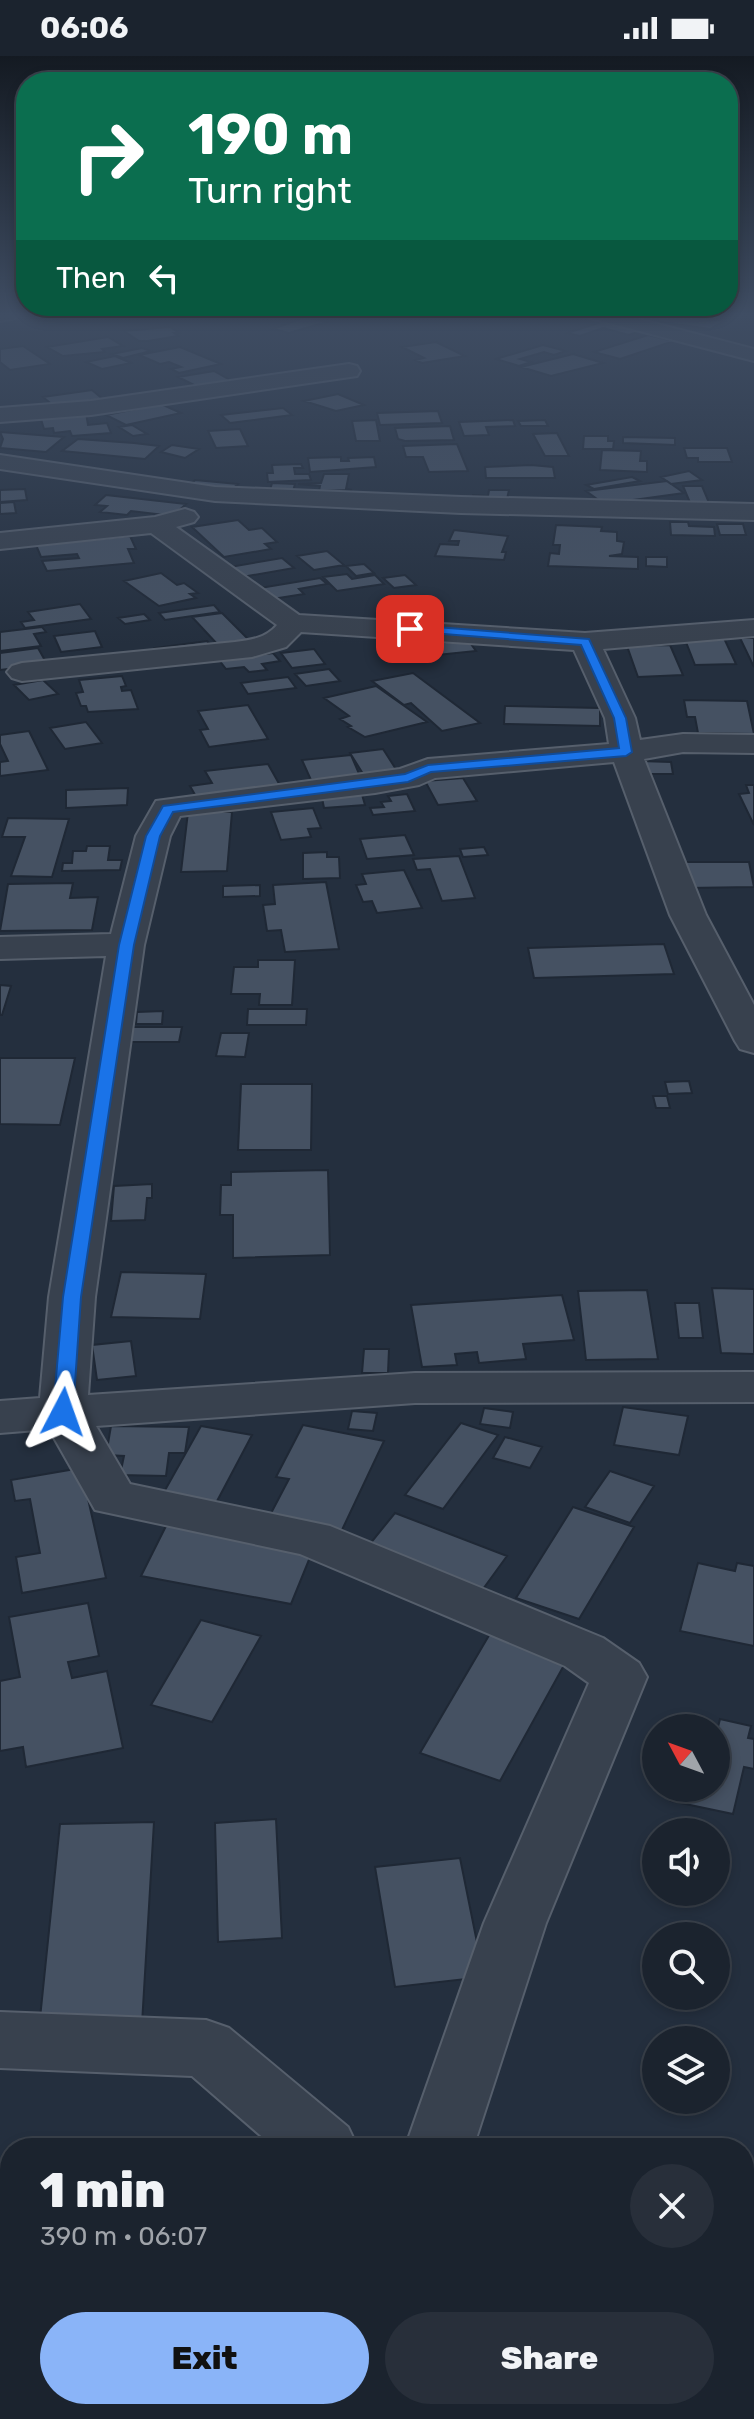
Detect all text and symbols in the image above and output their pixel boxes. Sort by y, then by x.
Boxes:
text: 06:06 [40,10,129,46]
text: 190 m [188,102,353,168]
icon: right [56,104,160,208]
text: Turn right [188,169,352,212]
icon: left [142,256,186,300]
text: Then [56,260,126,296]
pin [376,595,444,663]
icon: arrive [388,607,432,651]
position arrow [21,1370,105,1454]
north arrow [642,1714,730,1802]
map controls [642,1714,730,2114]
button: sound [642,1818,730,1906]
button: search [642,1922,730,2010]
button: layers [642,2026,730,2114]
text: 1 min [40,2162,166,2219]
button: close [630,2164,714,2248]
text: 390 m · 06:07 [40,2221,207,2252]
button: Exit [40,2312,369,2404]
button: Share [385,2312,714,2404]

